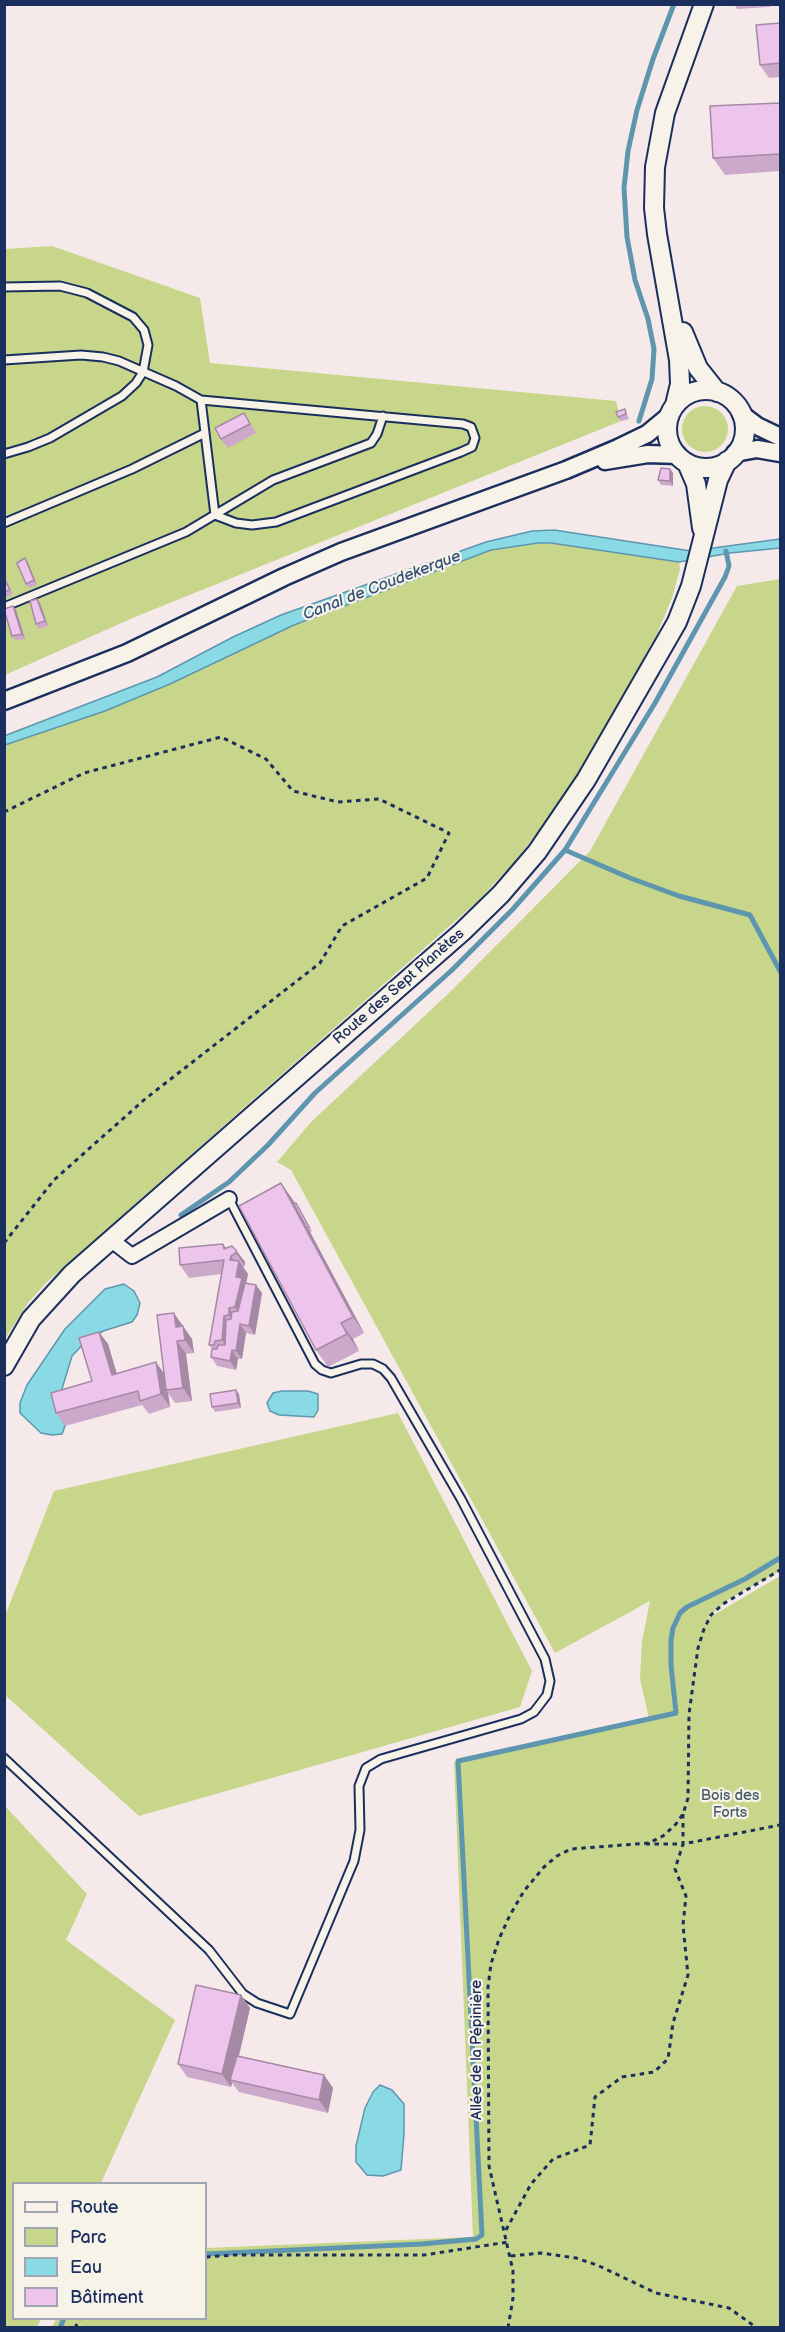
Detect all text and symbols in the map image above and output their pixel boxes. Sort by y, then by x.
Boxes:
water label: Canal de Coudekerque [300,547,464,625]
street label: Route des Sept Planètes [330,925,468,1049]
park label: Bois des Forts [701,1787,759,1822]
street label: Allée de la Pépinière [468,1980,486,2120]
legend [12,2182,207,2320]
text: Route [70,2197,119,2218]
text: Parc [70,2227,107,2248]
text: Eau [70,2257,102,2278]
text: Bâtiment [70,2287,144,2308]

